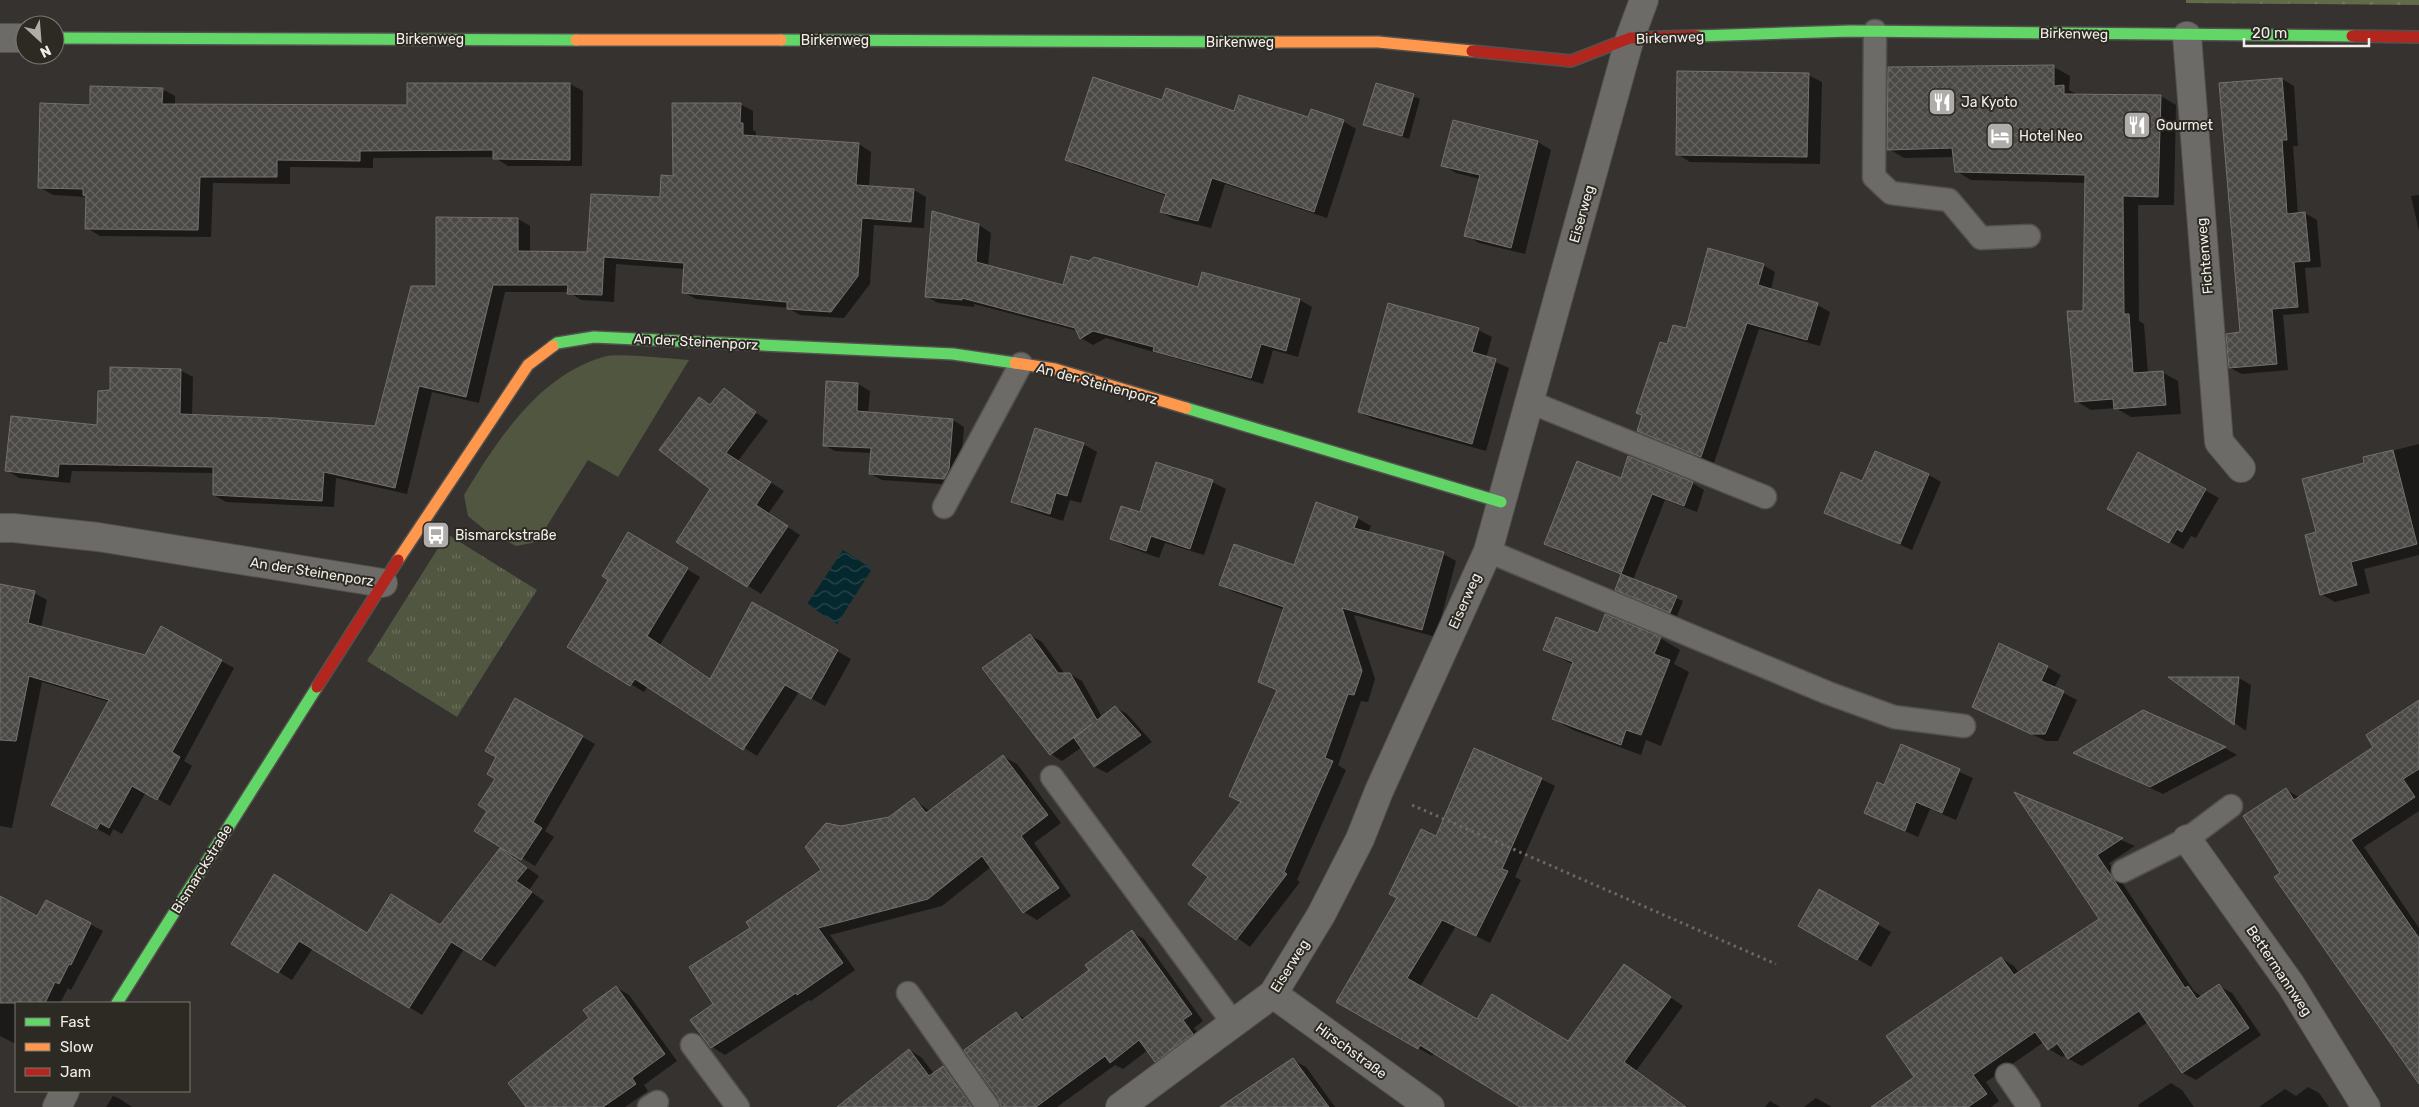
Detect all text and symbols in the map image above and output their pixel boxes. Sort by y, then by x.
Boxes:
north arrow [15,15,65,65]
scale bar [2244,15,2369,47]
text: 20 m [2252,24,2287,42]
street label: Birkenweg [2040,25,2108,43]
street label: Birkenweg [1636,28,1704,48]
street label: Birkenweg [396,31,464,48]
street label: Birkenweg [801,32,869,49]
street label: Birkenweg [1206,34,1274,51]
text: N [37,41,54,61]
restaurant icon: Ja Kyoto [1927,87,1957,117]
place label: Ja Kyoto [1961,94,2018,111]
restaurant icon: Gourmet [2122,110,2152,140]
place label: Gourmet [2156,117,2214,134]
hotel icon: Hotel Neo [1985,121,2015,151]
place label: Hotel Neo [2019,128,2083,145]
street label: Eiserweg [1566,183,1598,245]
street label: Fichtenweg [2193,217,2217,295]
street label: An der Steinenporz [633,330,759,354]
street label: An der Steinenporz [1034,360,1160,408]
bus stop icon: Bismarckstraße [421,520,451,550]
place label: Bismarckstraße [455,527,557,544]
street label: An der Steinenporz [249,554,375,590]
street label: Eiserweg [1445,570,1485,632]
street label: Bismarckstraße [168,821,236,917]
street label: Bettermannweg [2242,922,2316,1020]
street label: Eiserweg [1267,936,1313,996]
legend [15,1002,190,1092]
text: Fast [60,1013,90,1031]
street label: Hirschstraße [1312,1020,1390,1083]
text: Slow [60,1038,93,1056]
text: Jam [60,1063,91,1081]

